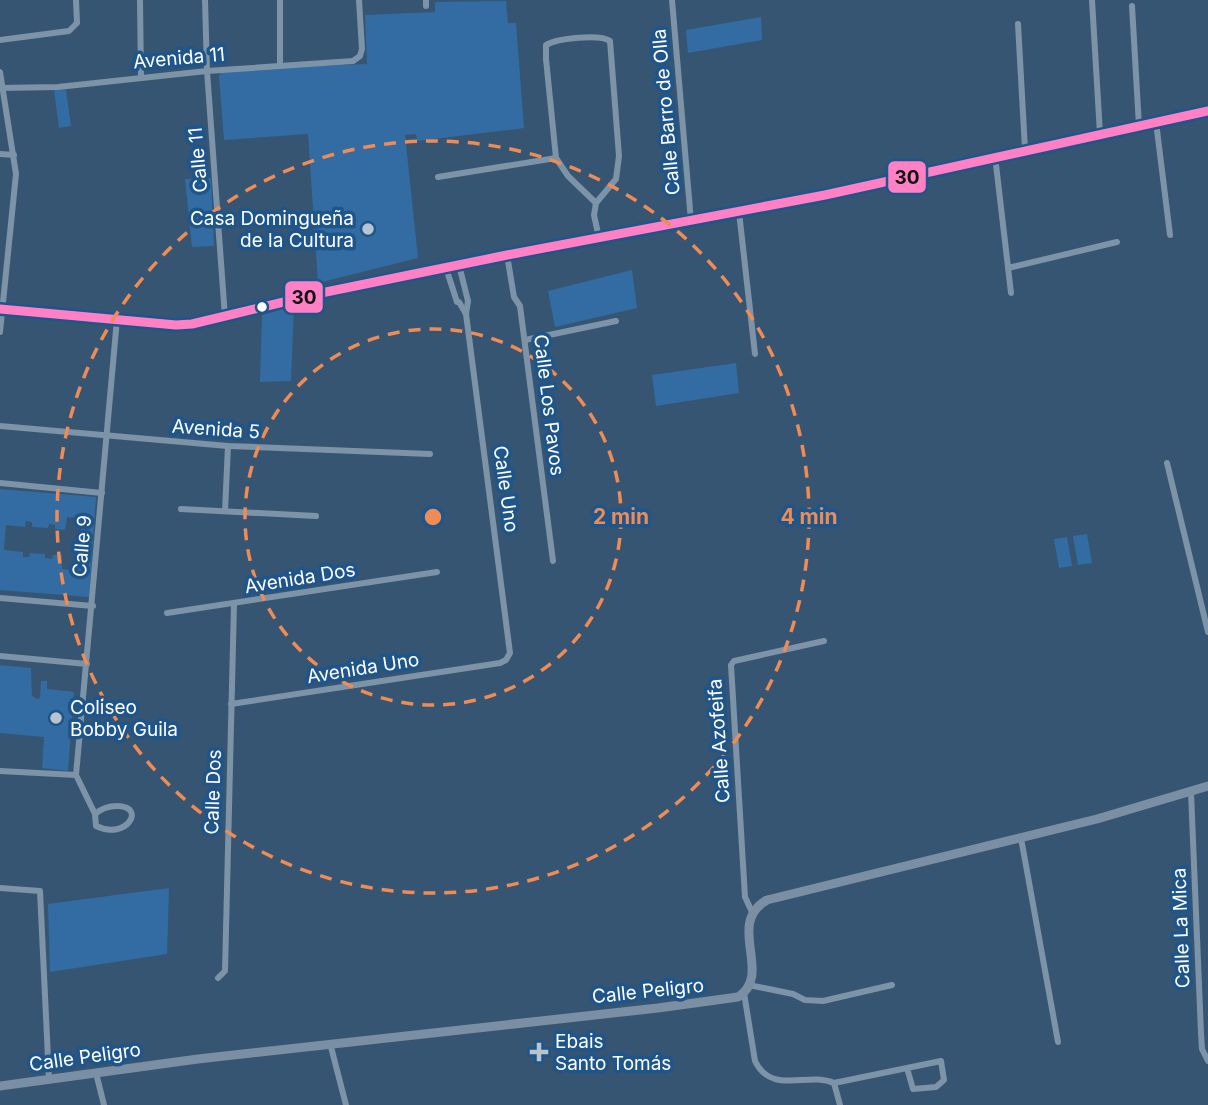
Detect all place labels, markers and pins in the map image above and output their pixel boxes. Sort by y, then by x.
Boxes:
place label: Casa Domingueña de la Cultura [190,207,354,252]
marker: Casa Domingueña de la Cultura [360,221,376,237]
unlabelled marker [255,300,269,314]
centre of rings [421,505,445,529]
place label: Coliseo Bobby Guila [70,696,178,741]
marker: Coliseo Bobby Guila [48,710,64,726]
place label: Ebais Santo Tomás [555,1030,671,1075]
marker: Ebais Santo Tomás [529,1042,549,1062]

